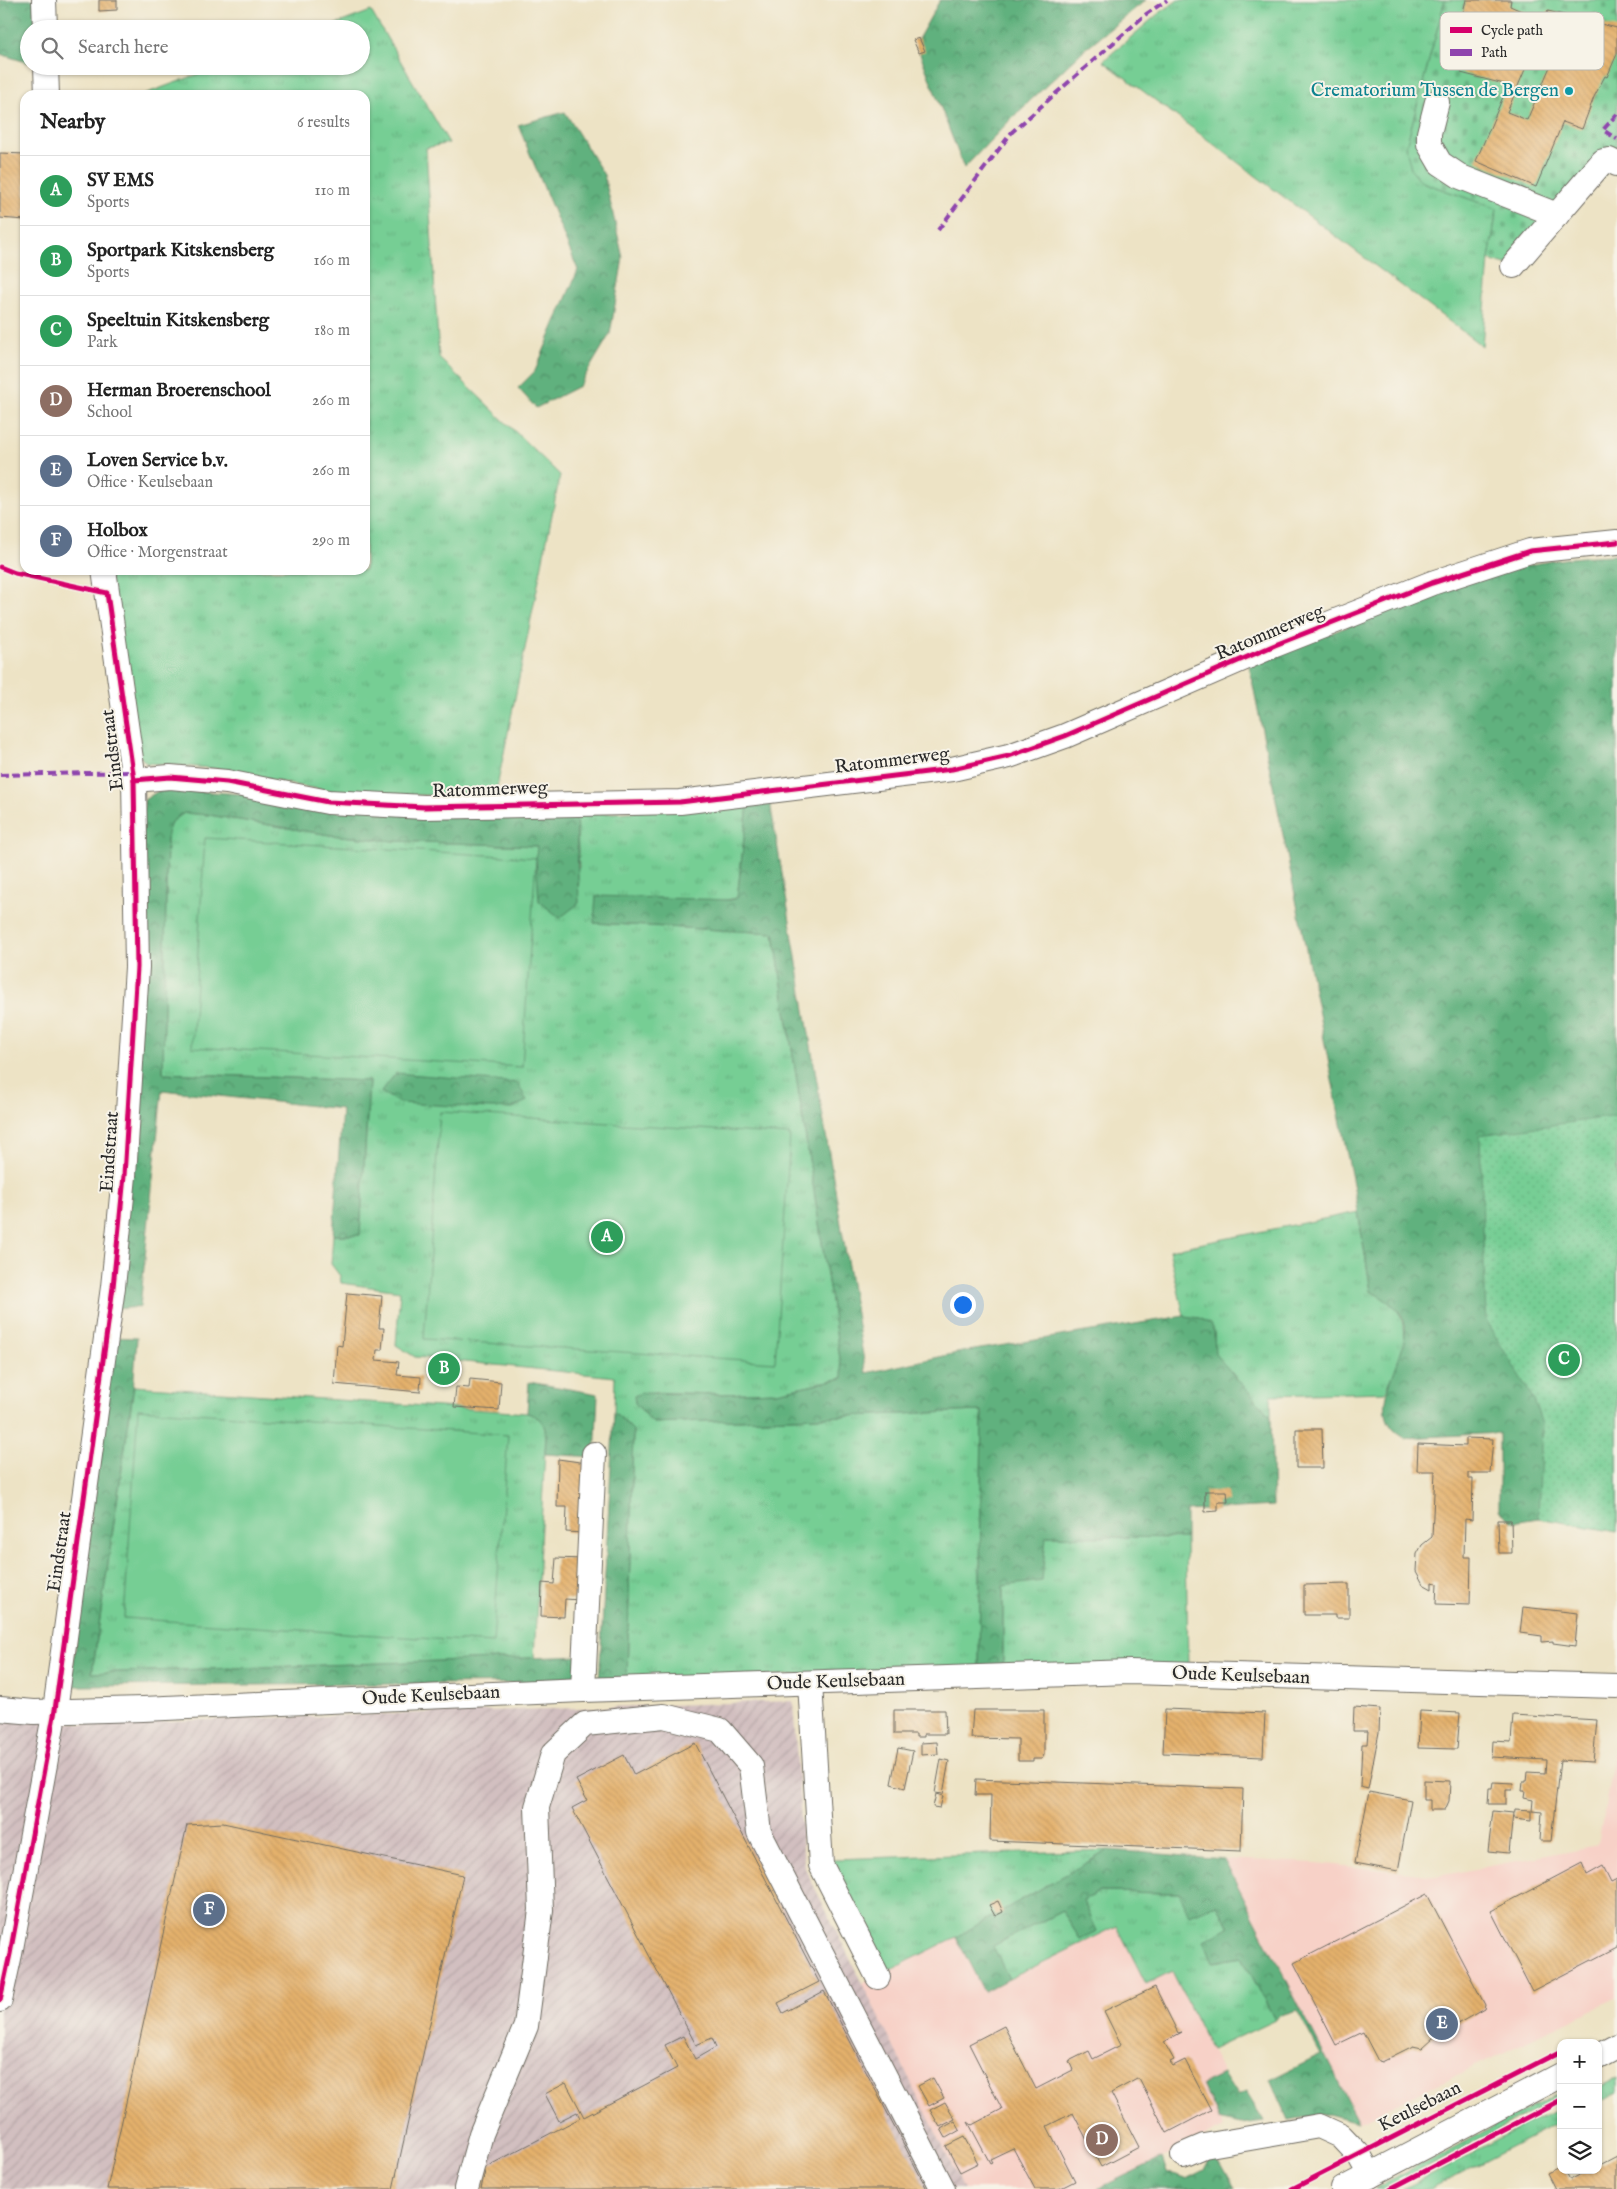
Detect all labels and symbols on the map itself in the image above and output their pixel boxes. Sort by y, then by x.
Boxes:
legend [1440,12,1604,70]
text: Cycle path [1481,22,1543,40]
text: Path [1481,44,1508,62]
place label: Crematorium Tussen de Bergen [1311,79,1559,103]
marker: Crematorium Tussen de Bergen [1563,85,1575,97]
street label: Ratommerweg [1212,599,1329,667]
street label: Eindstraat [96,708,130,792]
street label: Ratommerweg [833,742,952,780]
street label: Ratommerweg [432,776,549,804]
street label: Eindstraat [95,1110,125,1194]
pin: A [591,1218,623,1256]
your location [950,1292,976,1318]
pin: C [1548,1341,1580,1379]
pin: B [428,1350,460,1388]
street label: Eindstraat [42,1509,78,1594]
street label: Oude Keulsebaan [1172,1662,1310,1690]
street label: Oude Keulsebaan [767,1668,905,1696]
street label: Oude Keulsebaan [361,1680,501,1712]
pin: F [193,1891,225,1929]
pin: E [1426,2005,1458,2043]
street label: Keulsebaan [1375,2076,1465,2138]
pin: D [1086,2121,1118,2159]

